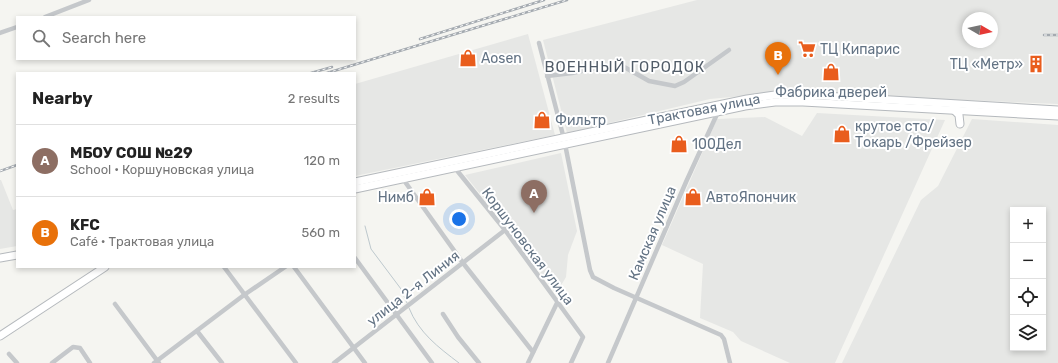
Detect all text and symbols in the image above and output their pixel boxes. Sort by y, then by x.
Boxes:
north arrow [962,12,998,48]
search box [16,16,356,60]
icon: search [30,27,52,49]
text: Search here [62,29,146,47]
supermarket icon: ТЦ Кипарис [797,39,817,59]
place label: ТЦ Кипарис [820,41,900,58]
pin: B [765,42,791,75]
shop icon: Aosen [458,48,478,68]
place label: Aosen [481,50,522,67]
building icon: ТЦ «Метр» [1026,54,1046,74]
place label: ТЦ «Метр» [950,56,1023,73]
district label: ВОЕННЫЙ ГОРОДОК [545,58,705,76]
shop icon: Фабрика дверей [821,62,841,82]
place label: Фабрика дверей [775,84,887,101]
text: Nearby [32,88,93,108]
street label: Трактовая улица [647,90,762,129]
text: 2 results [288,91,340,106]
shop icon: Фильтр [532,110,552,130]
place label: Фильтр [555,112,606,129]
place label: крутое сто/ Токарь /Фрейзер [855,118,972,151]
shop icon: крутое сто/ Токарь /Фрейзер [832,124,852,144]
shop icon: 100Дел [669,134,689,154]
place label: 100Дел [692,136,742,153]
text: МБОУ СОШ №29 [70,144,193,162]
text: A [40,153,50,168]
text: 120 m [304,153,340,168]
text: School · Коршуновская улица [70,162,254,177]
pin: A [521,180,547,213]
street label: Коршуновская улица [478,184,577,308]
street label: Камская улица [625,184,680,283]
shop icon: Нимб [417,187,437,207]
shop icon: АвтоЯпончик [683,187,703,207]
place label: Нимб [378,189,414,206]
place label: АвтоЯпончик [706,189,797,206]
map controls [1010,207,1046,351]
button: + [1010,207,1046,243]
your location [449,209,469,229]
text: KFC [70,216,100,234]
text: B [40,225,50,240]
text: 560 m [301,225,340,240]
text: Café · Трактовая улица [70,234,214,249]
button: − [1010,243,1046,279]
street label: улица 2-я Линия [364,247,463,330]
button: locate [1010,279,1046,315]
button: layers [1010,315,1046,351]

